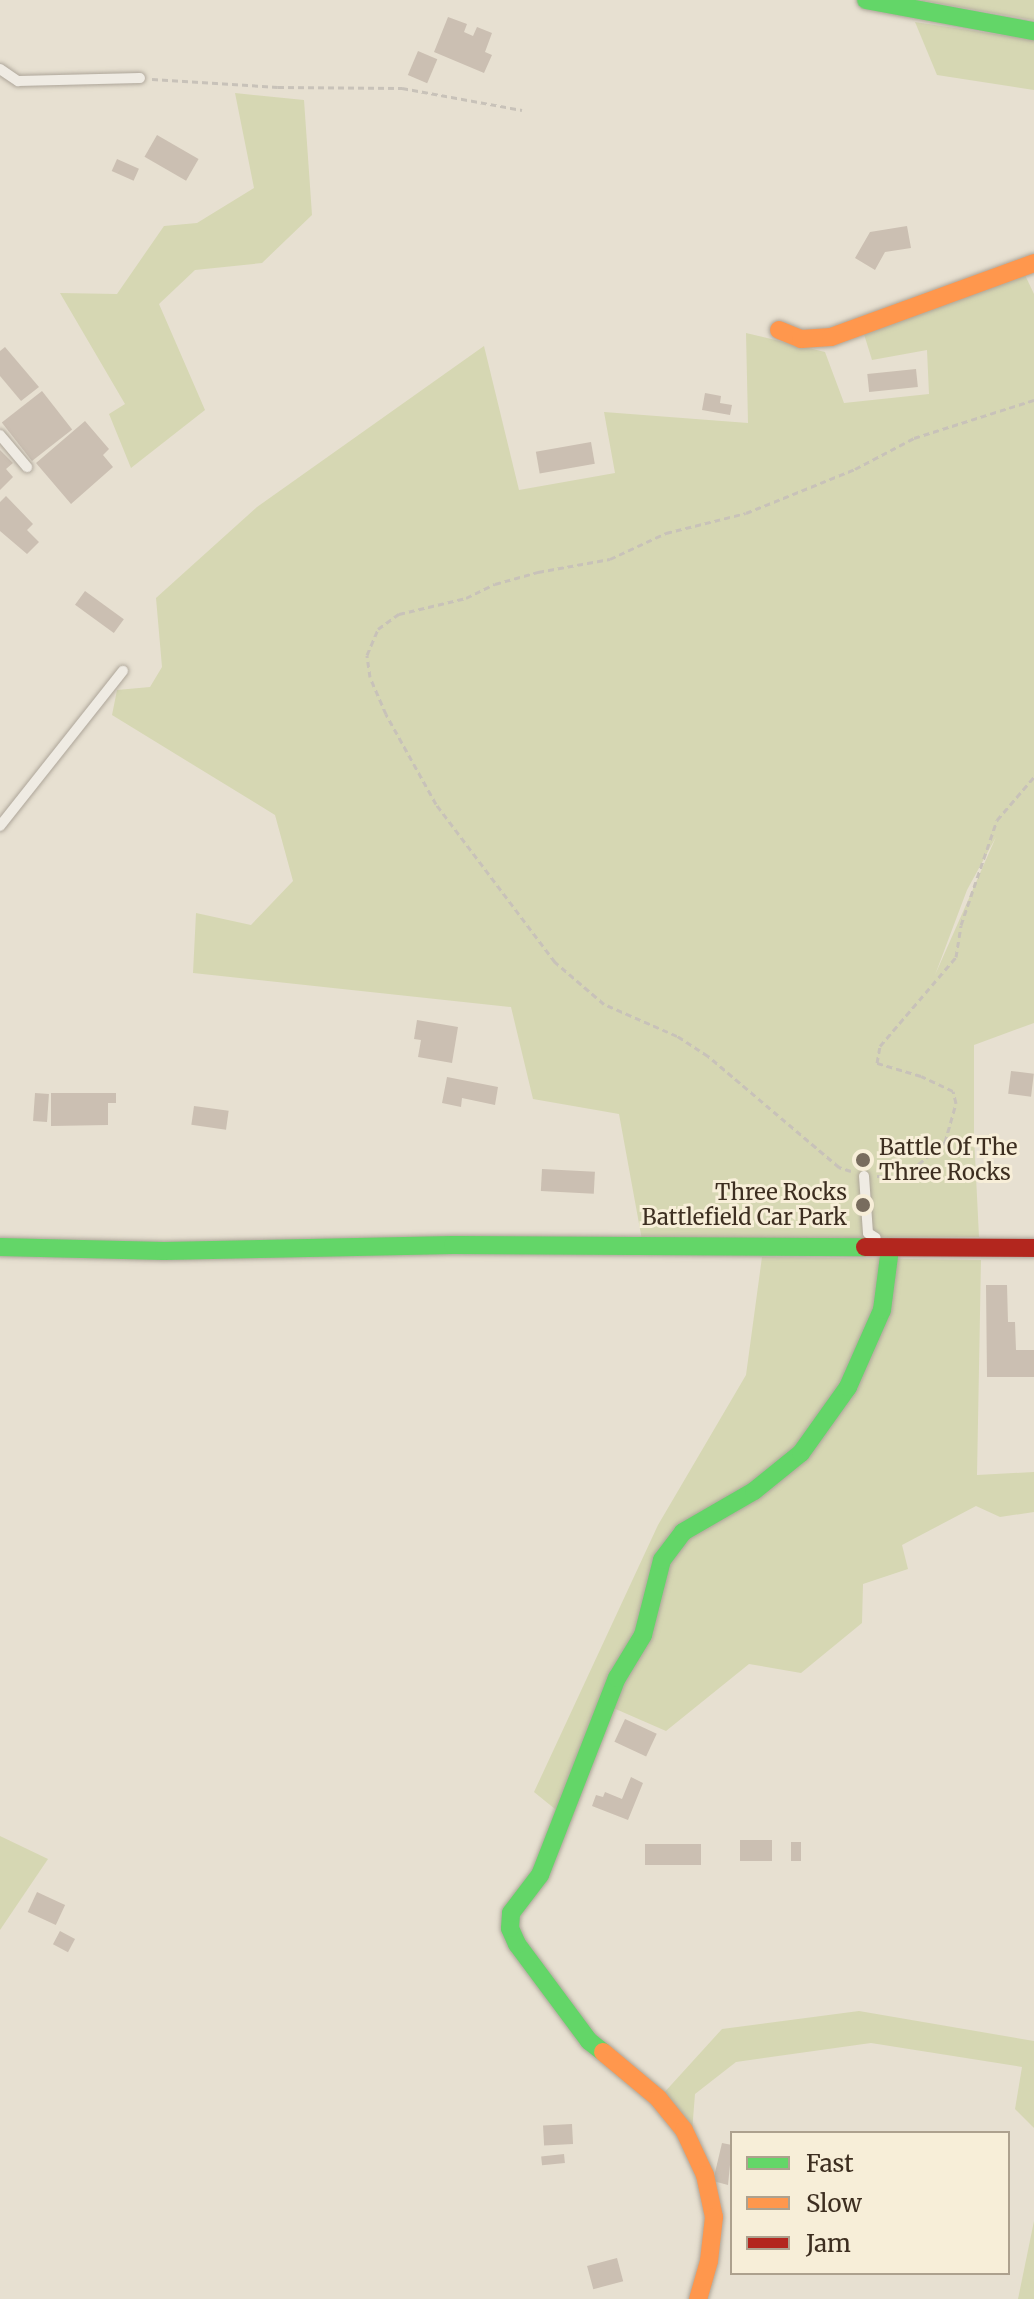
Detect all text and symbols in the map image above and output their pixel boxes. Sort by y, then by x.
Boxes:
place label: Battle Of The Three Rocks [879,1134,1018,1186]
marker: Battle Of The Three Rocks [854,1151,872,1169]
place label: Three Rocks Battlefield Car Park [642,1179,847,1230]
marker: Three Rocks Battlefield Car Park [854,1196,872,1214]
legend [730,2131,1010,2275]
text: Fast [806,2148,854,2179]
text: Slow [806,2188,862,2219]
text: Jam [806,2228,851,2259]

